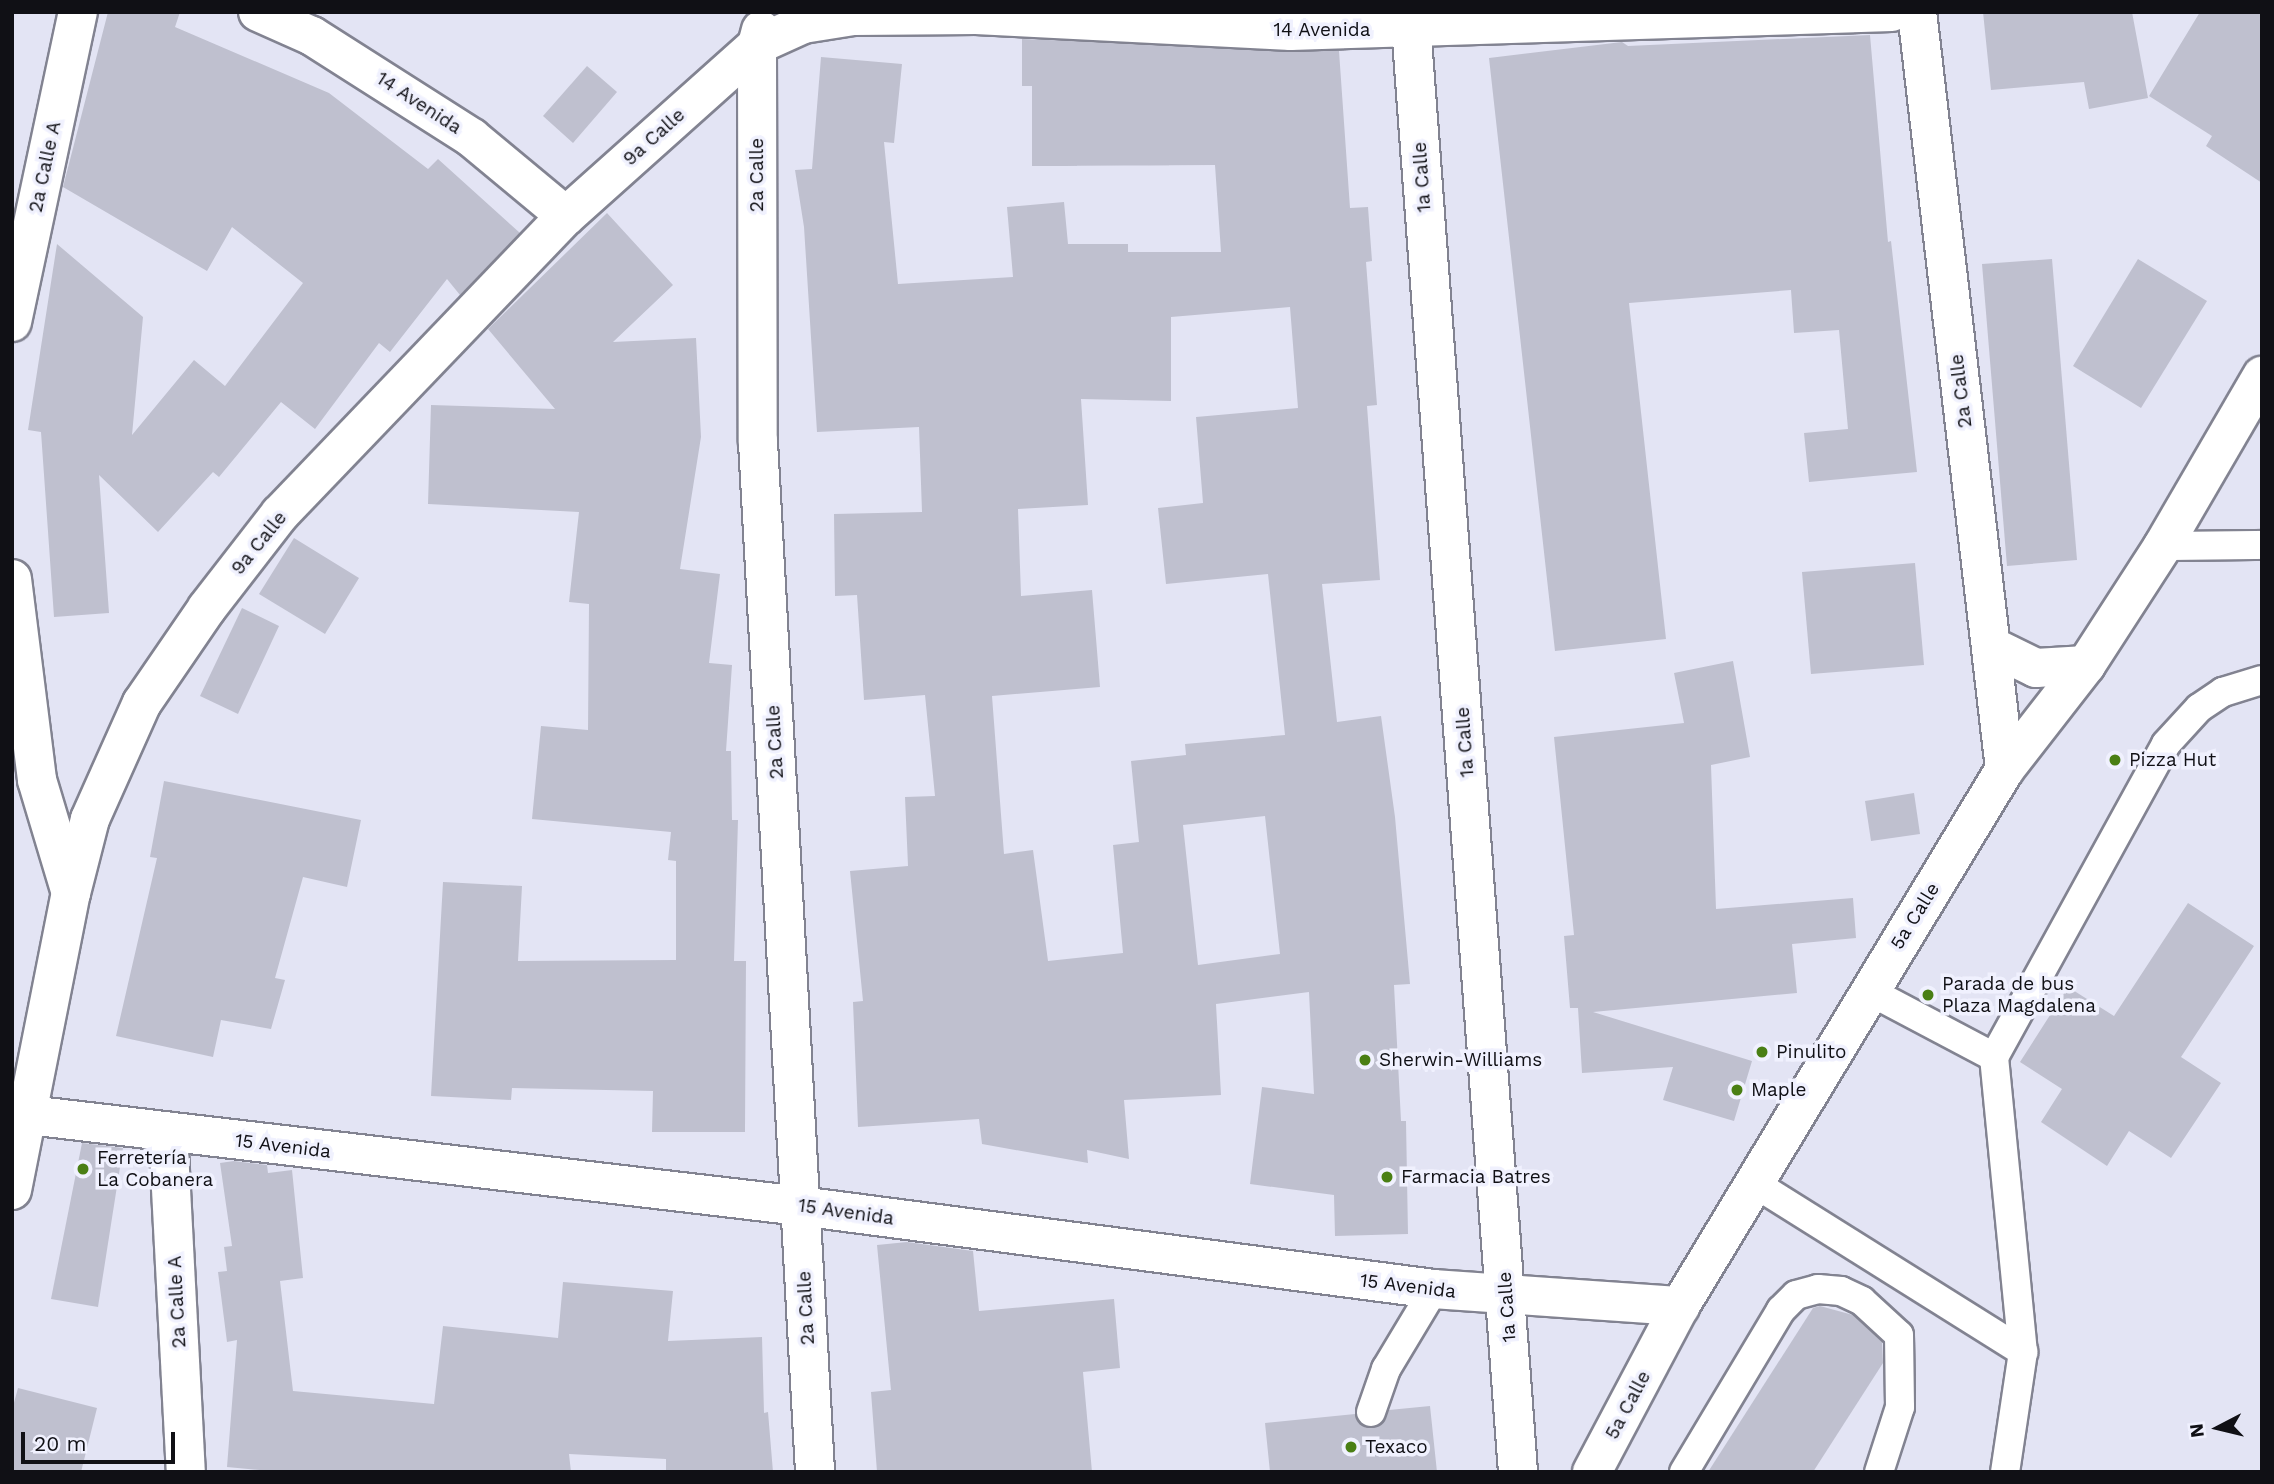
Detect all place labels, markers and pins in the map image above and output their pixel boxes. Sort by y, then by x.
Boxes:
place label: Pizza Hut [2129,749,2217,771]
marker: Pizza Hut [2107,752,2123,768]
place label: Parada de bus Plaza Magdalena [1942,973,2096,1017]
marker: Parada de bus Plaza Magdalena [1920,987,1936,1003]
place label: Pinulito [1776,1041,1846,1063]
marker: Pinulito [1754,1044,1770,1060]
place label: Sherwin-Williams [1379,1049,1542,1071]
marker: Sherwin-Williams [1357,1052,1373,1068]
place label: Maple [1751,1079,1807,1101]
marker: Maple [1729,1082,1745,1098]
place label: Ferretería La Cobanera [97,1147,214,1191]
marker: Ferretería La Cobanera [75,1161,91,1177]
place label: Farmacia Batres [1401,1166,1551,1188]
marker: Farmacia Batres [1379,1169,1395,1185]
place label: Texaco [1365,1436,1428,1458]
marker: Texaco [1343,1439,1359,1455]

